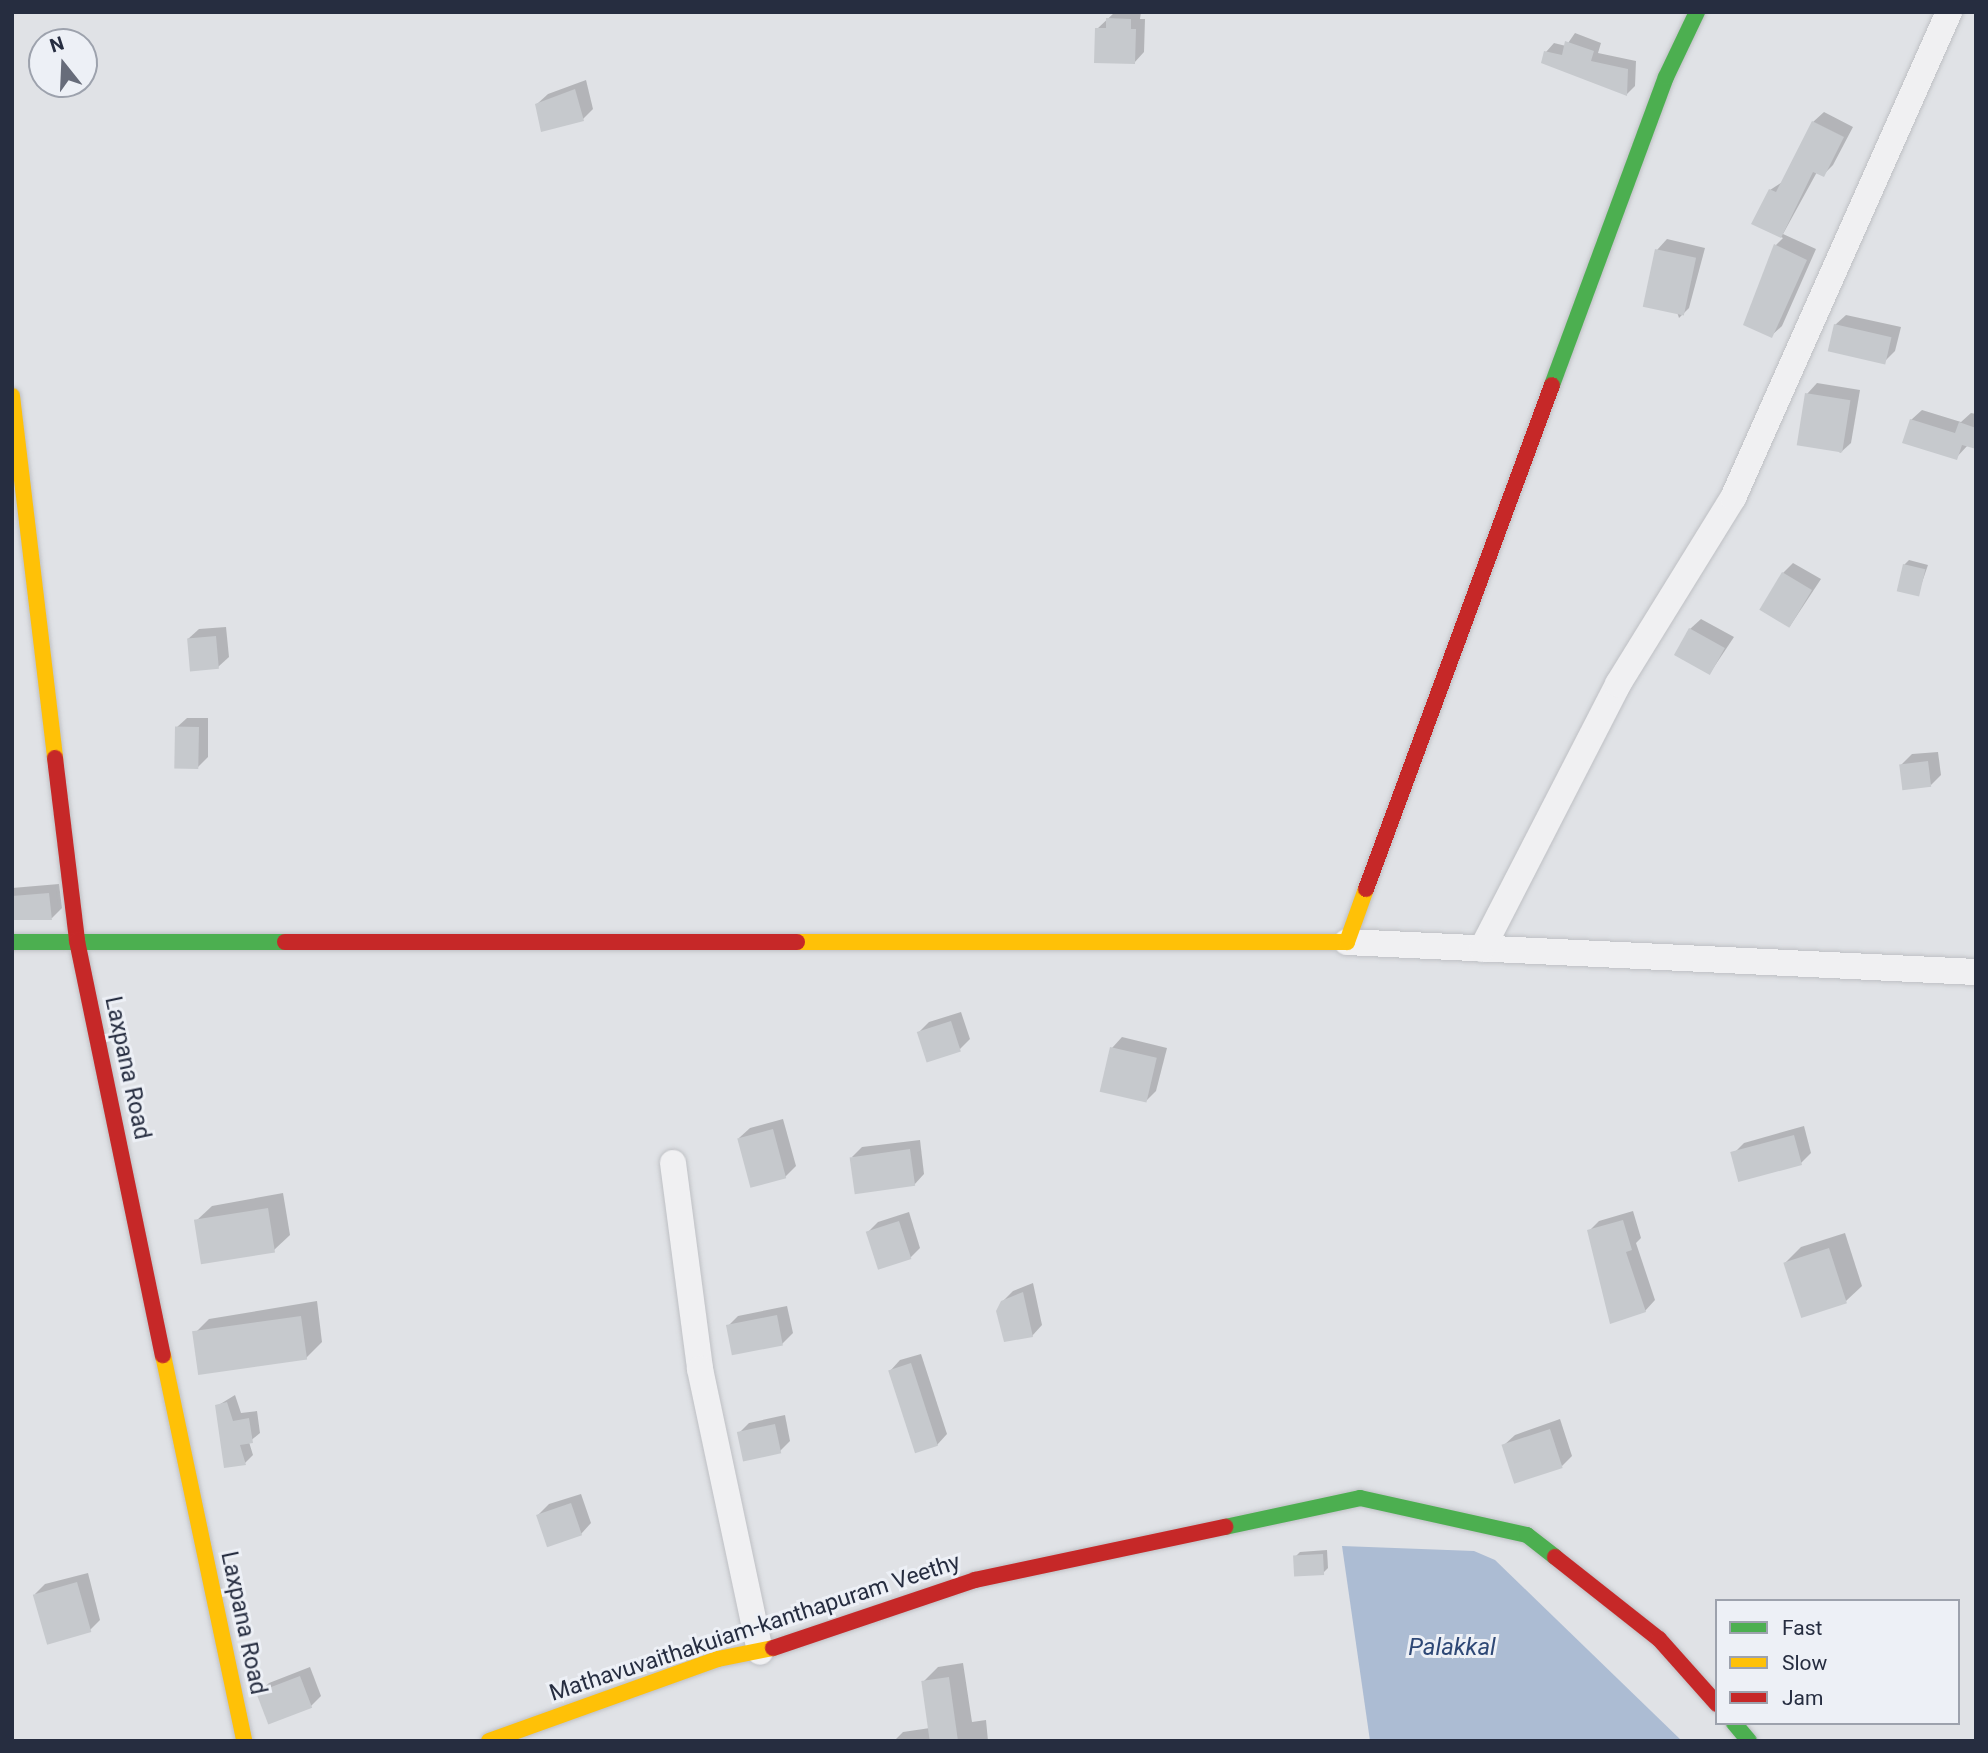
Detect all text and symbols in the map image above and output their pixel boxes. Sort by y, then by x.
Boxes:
north arrow [28,28,98,98]
text: N [47,31,67,57]
street label: Laxpana Road [98,994,156,1142]
street label: Mathavuvaithakuiam-kanthapuram Veethy [546,1548,964,1708]
street label: Laxpana Road [214,1549,272,1697]
legend [1715,1599,1960,1725]
text: Fast [1782,1616,1822,1640]
water label: Palakkal [1408,1634,1496,1662]
text: Slow [1782,1651,1827,1675]
text: Jam [1782,1686,1823,1710]

